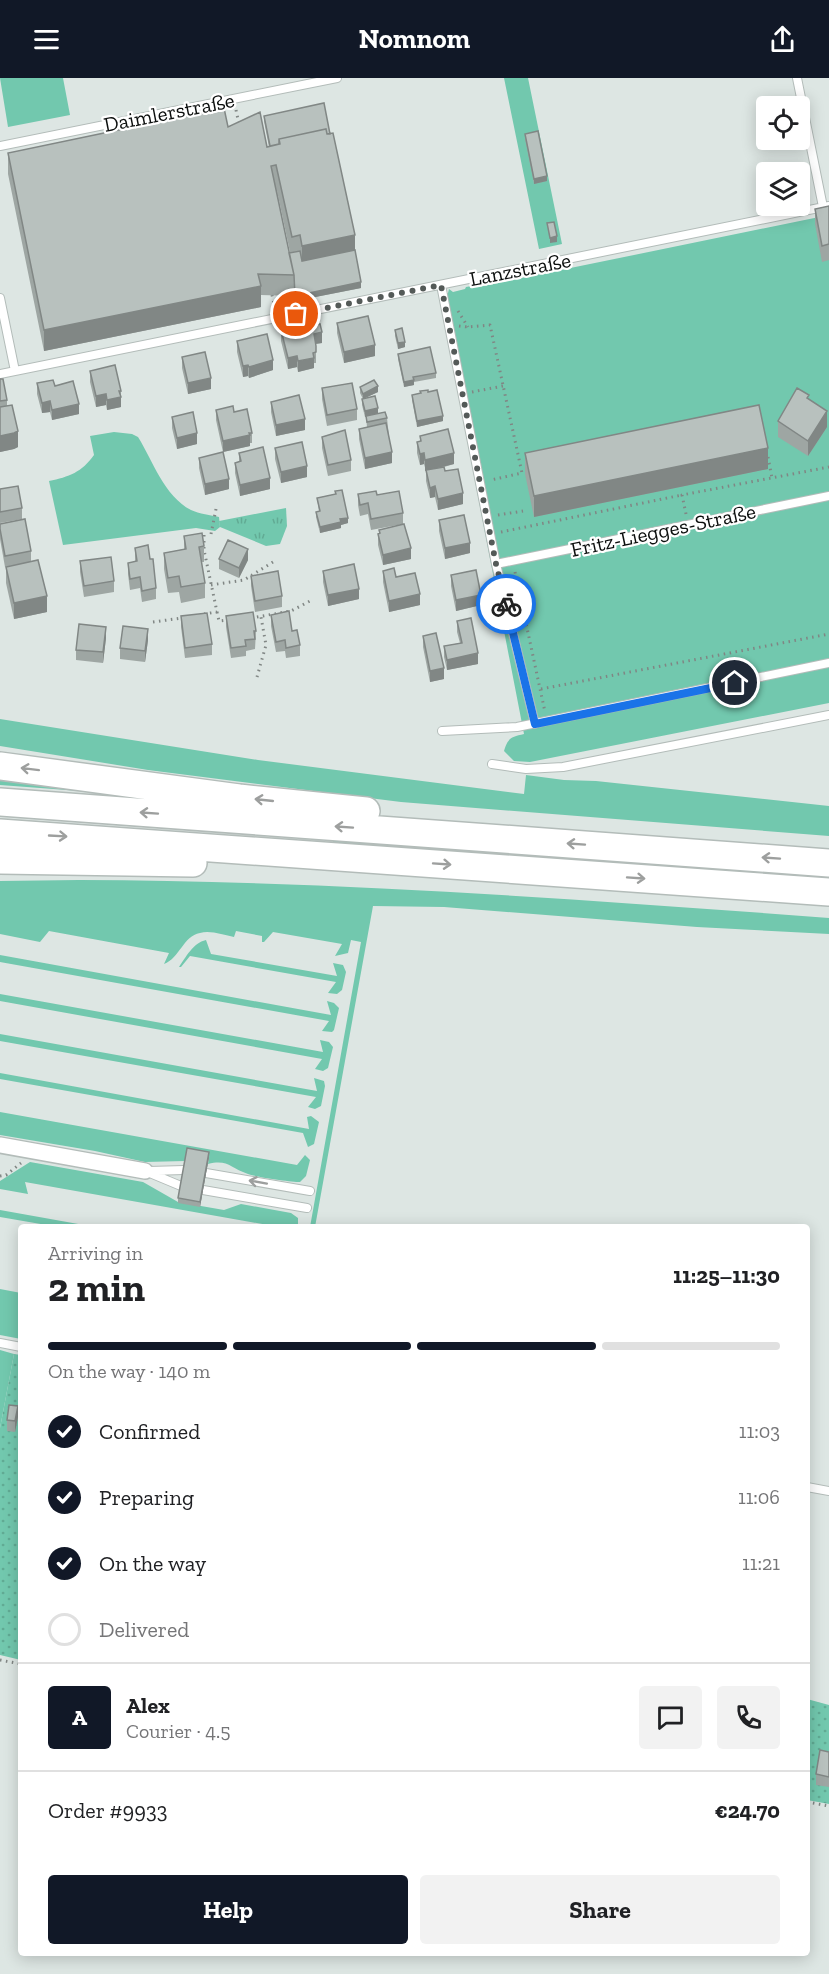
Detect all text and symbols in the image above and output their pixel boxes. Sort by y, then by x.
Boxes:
icon: menu [30,23,63,56]
text: Nomnom [359,23,470,55]
icon: share [766,23,799,56]
street label: Daimlerstraße [102,87,237,137]
map controls [756,96,810,216]
button: locate [756,96,810,150]
button: layers [756,162,810,216]
street label: Lanzstraße [467,247,573,291]
pin [270,288,321,339]
icon: bag [279,297,312,330]
street label: Fritz-Liegges-Straße [568,498,758,562]
courier [476,574,536,634]
icon: bike [490,588,523,621]
pin [709,657,760,708]
icon: home [718,666,751,699]
one-way arrow [21,763,41,774]
one-way arrow [255,795,274,806]
one-way arrow [140,807,160,818]
one-way arrow [334,821,354,832]
one-way arrow [48,831,68,842]
one-way arrow [567,838,587,849]
one-way arrow [761,852,781,863]
one-way arrow [431,859,451,870]
one-way arrow [626,873,646,884]
one-way arrow [249,1176,268,1187]
text: Arriving in [48,1241,143,1265]
text: 11:25–11:30 [673,1262,780,1289]
text: 2 min [48,1264,145,1311]
text: On the way · 140 m [48,1359,210,1383]
icon: check [48,1415,81,1448]
text: Confirmed [99,1418,200,1445]
text: 11:03 [739,1419,780,1443]
icon: check [48,1481,81,1514]
text: Preparing [99,1484,194,1511]
text: 11:06 [738,1485,780,1509]
icon: check [48,1547,81,1580]
text: On the way [99,1550,206,1577]
text: 11:21 [742,1551,780,1575]
text: Delivered [99,1616,189,1643]
button: chat [639,1686,702,1749]
button: phone [717,1686,780,1749]
text: Alex [126,1692,170,1719]
text: A [72,1704,87,1731]
text: Courier · 4.5 [126,1719,231,1743]
text: Order #9933 [48,1797,167,1824]
text: €24.70 [715,1797,780,1824]
button: Help [48,1875,408,1944]
button: Share [420,1875,780,1944]

